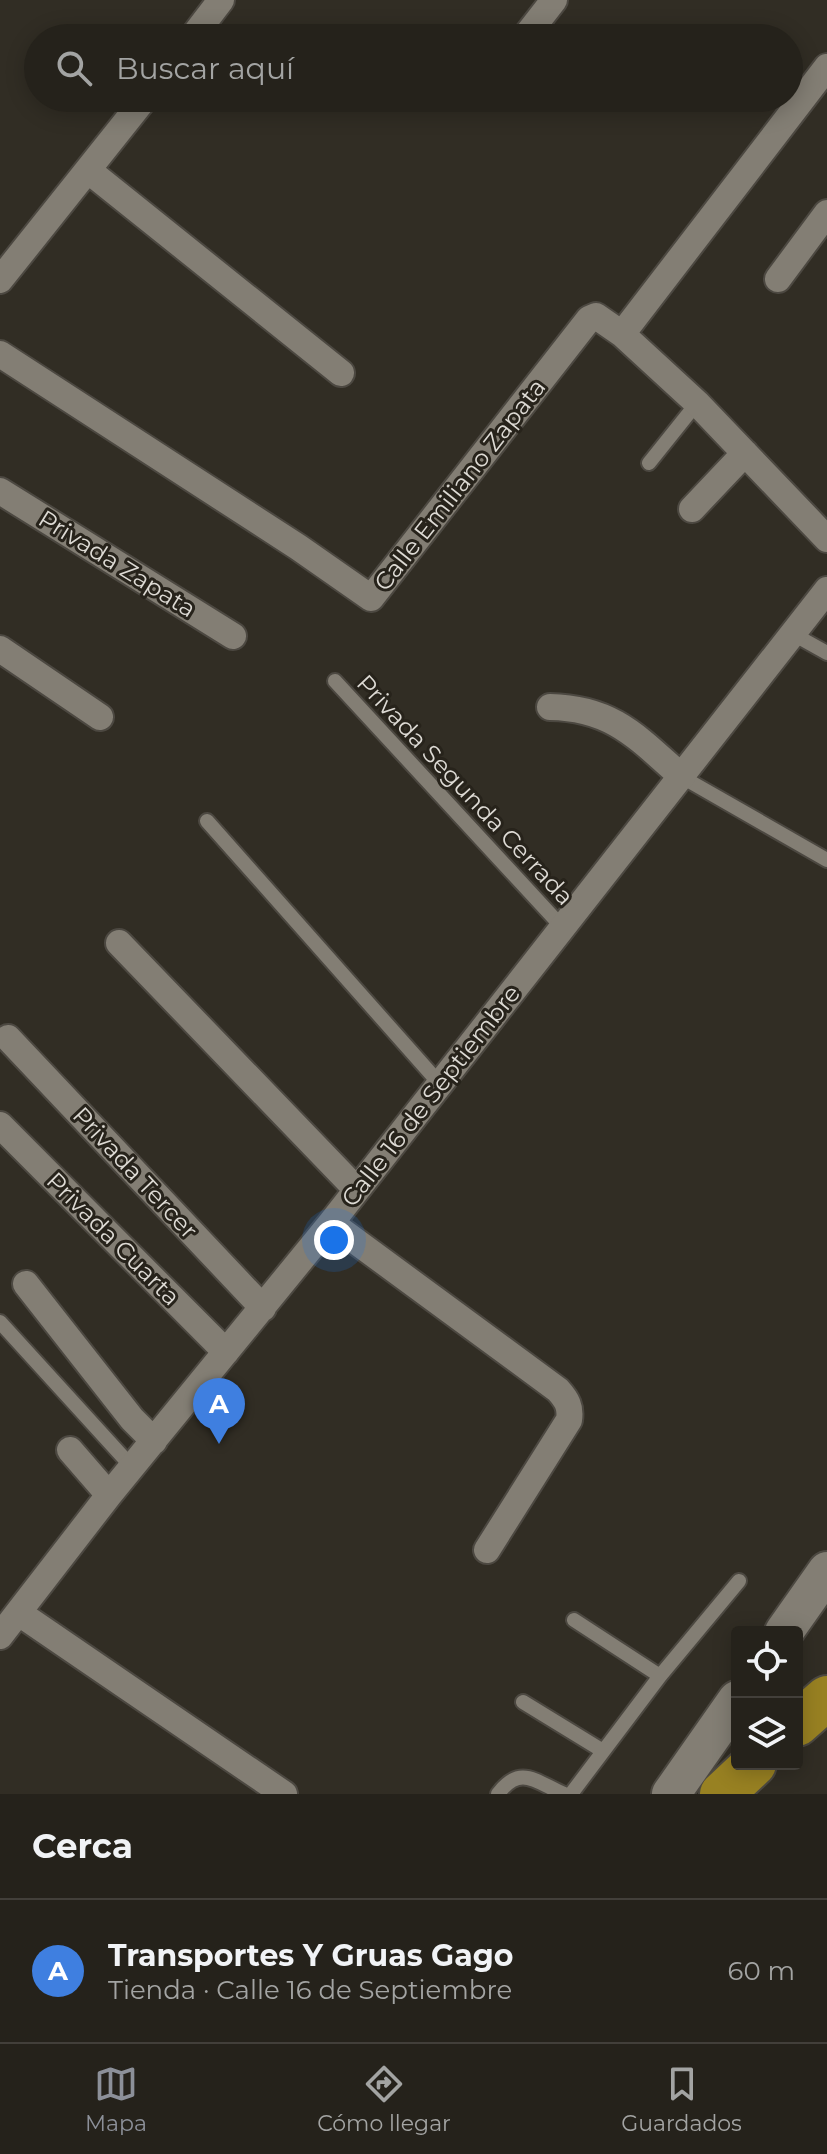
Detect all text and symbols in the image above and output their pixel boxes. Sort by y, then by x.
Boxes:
search box [24,24,803,112]
icon: search [52,46,96,90]
text: Buscar aquí [116,50,294,87]
street label: Calle Emiliano Zapata [368,373,551,596]
street label: Privada Zapata [33,504,201,623]
street label: Privada Segunda Cerrada [351,668,580,911]
street label: Calle 16 de Septiembre [335,979,526,1212]
street label: Privada Tercer [67,1101,204,1245]
street label: Privada Cuarta [41,1166,186,1311]
your location [314,1220,354,1260]
pin: A [193,1378,245,1444]
map controls [731,1626,803,1770]
button: locate [731,1626,803,1698]
button: layers [731,1698,803,1770]
text: Cerca [32,1825,133,1867]
text: Transportes Y Gruas Gago [108,1937,514,1974]
text: A [48,1955,68,1987]
text: 60 m [728,1955,795,1987]
text: Tienda · Calle 16 de Septiembre [108,1974,512,2006]
tab: Mapa [85,2062,147,2137]
tab: Cómo llegar [317,2062,451,2137]
tab: Guardados [621,2062,742,2137]

